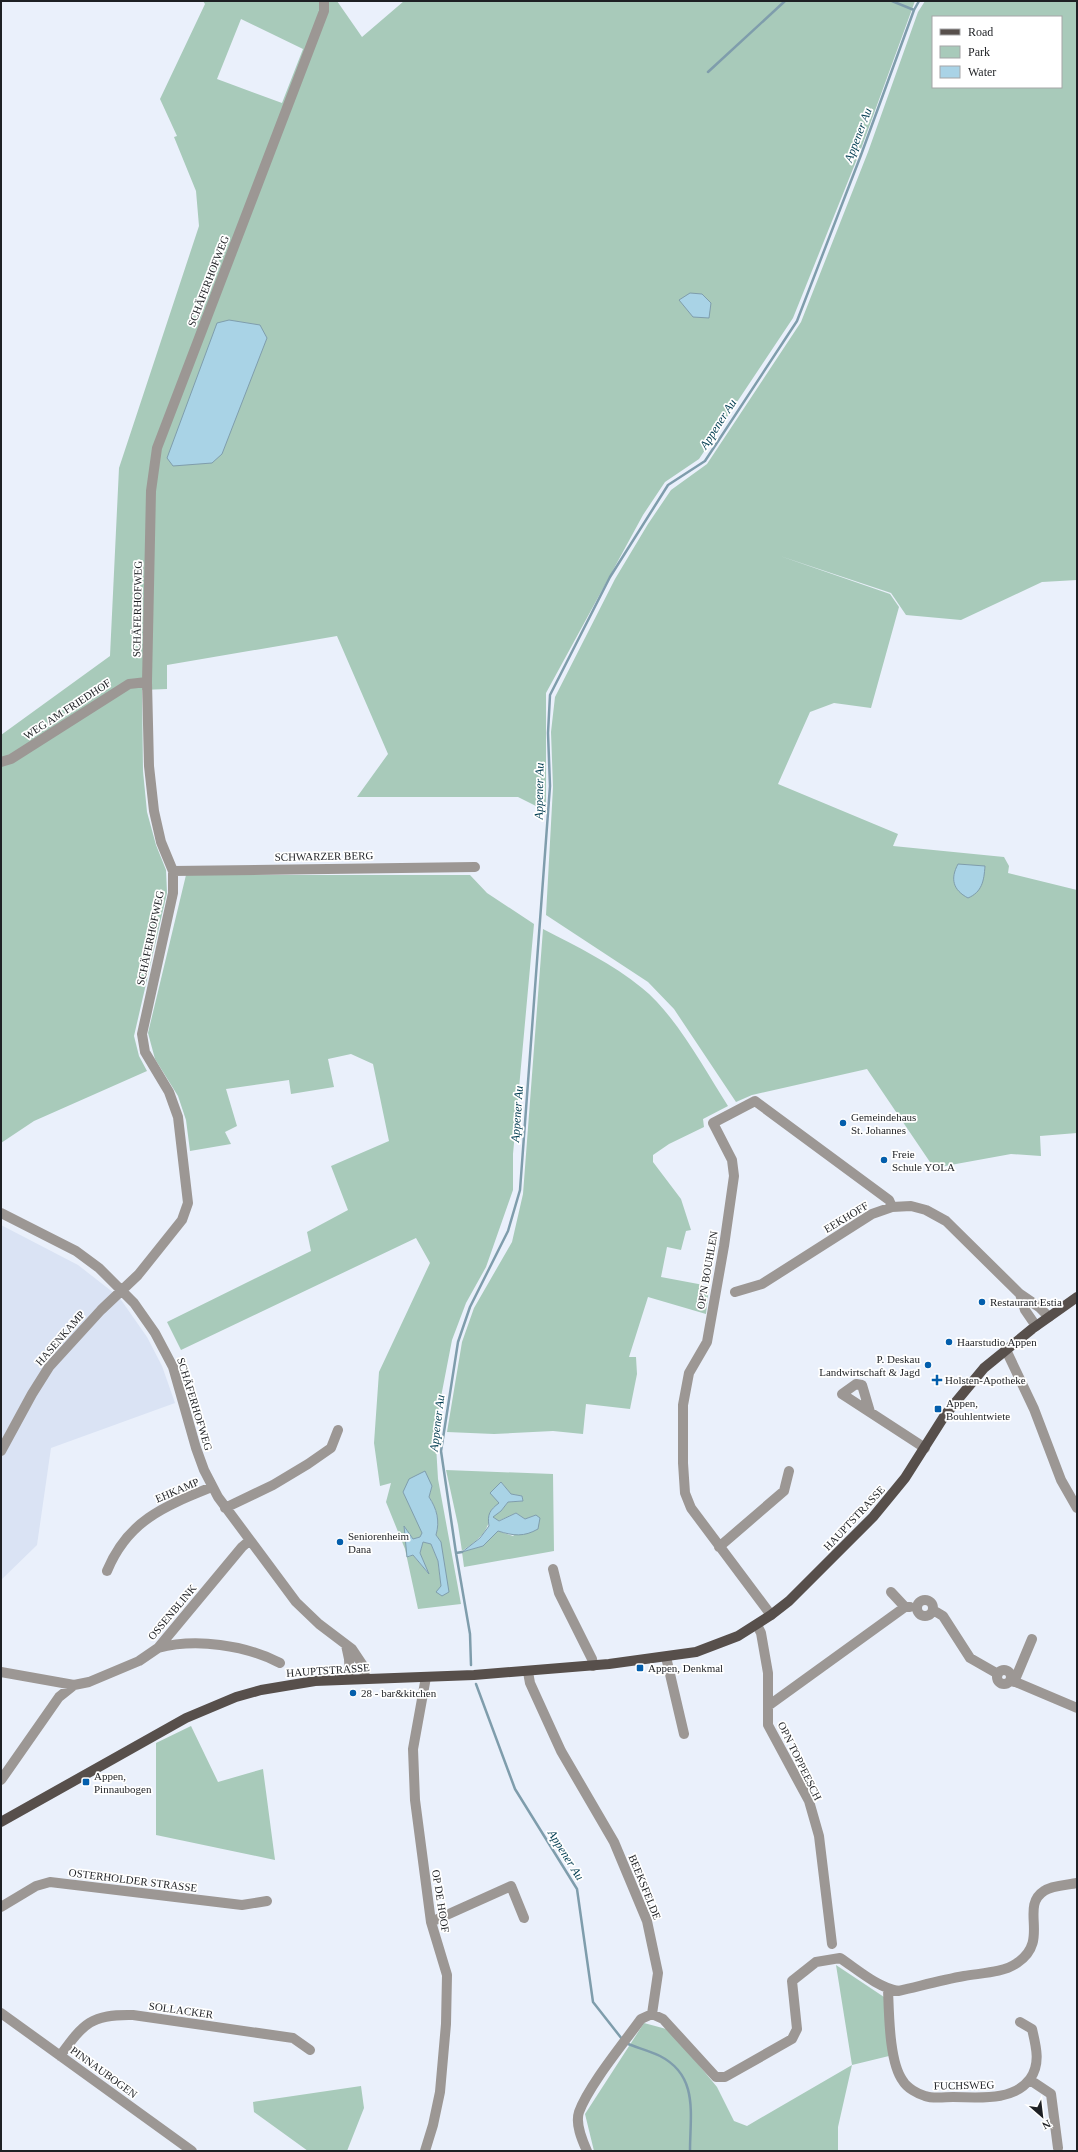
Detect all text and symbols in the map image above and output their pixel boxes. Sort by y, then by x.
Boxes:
legend [932,16,1062,88]
text: Road [968,25,993,39]
text: Park [968,45,990,59]
text: Water [968,65,996,79]
water label: Appener Au [841,106,875,165]
street label: SCHÄFERHOFWEG [185,234,231,328]
water label: Appener Au [696,396,739,452]
street label: SCHÄFERHOFWEG [130,561,144,657]
street label: WEG AM FRIEDHOF [21,676,113,742]
water label: Appener Au [531,762,546,821]
street label: SCHWARZER BERG [275,849,373,863]
street label: SCHÄFERHOFWEG [134,889,166,986]
water label: Appener Au [508,1085,526,1144]
place label: Gemeindehaus St. Johannes [851,1111,916,1136]
marker: Gemeindehaus St. Johannes [838,1118,848,1128]
place label: Freie Schule YOLA [892,1148,955,1173]
marker: Freie Schule YOLA [879,1155,889,1165]
street label: EEKHOFF [822,1199,870,1235]
street label: OP'N BOUHLEN [694,1230,720,1310]
place label: Restaurant Estia [990,1296,1062,1308]
marker: Restaurant Estia [977,1297,987,1307]
street label: HASENKAMP [33,1308,87,1368]
place label: Haarstudio Appen [957,1336,1037,1348]
marker: Haarstudio Appen [944,1337,954,1347]
place label: P. Deskau Landwirtschaft & Jagd [819,1353,920,1378]
street label: SCHÄFERHOFWEG [175,1356,215,1452]
marker: P. Deskau Landwirtschaft & Jagd [923,1360,933,1370]
place label: Holsten-Apotheke [945,1374,1026,1386]
marker: Holsten-Apotheke [932,1375,942,1385]
water label: Appener Au [426,1394,447,1453]
place label: Appen, Bouhlentwiete [946,1397,1010,1422]
marker: Appen, Bouhlentwiete [933,1404,943,1414]
street label: EHKAMP [153,1475,201,1505]
street label: HAUPTSTRASSE [821,1483,887,1553]
place label: Seniorenheim Dana [348,1530,410,1555]
marker: Seniorenheim Dana [335,1537,345,1547]
street label: OSSENBLINK [145,1582,199,1642]
street label: HAUPTSTRASSE [286,1661,370,1679]
place label: Appen, Denkmal [648,1662,723,1674]
marker: Appen, Denkmal [635,1663,645,1673]
place label: 28 - bar&kitchen [361,1687,437,1699]
marker: 28 - bar&kitchen [348,1688,358,1698]
street label: OPN TOPPEESCH [776,1720,824,1802]
place label: Appen, Pinnaubogen [94,1770,152,1795]
marker: Appen, Pinnaubogen [81,1777,91,1787]
water label: Appener Au [544,1826,587,1883]
street label: BEEKSFELDE [627,1853,664,1922]
street label: OSTERHOLDER STRASSE [68,1866,198,1894]
street label: OP DE HOOF [430,1869,452,1933]
street label: SOLLACKER [148,2000,215,2021]
street label: PINNAUBOGEN [68,2044,140,2100]
street label: FUCHSWEG [934,2078,994,2092]
north arrow [1022,2096,1062,2136]
text: N [1040,2118,1053,2132]

